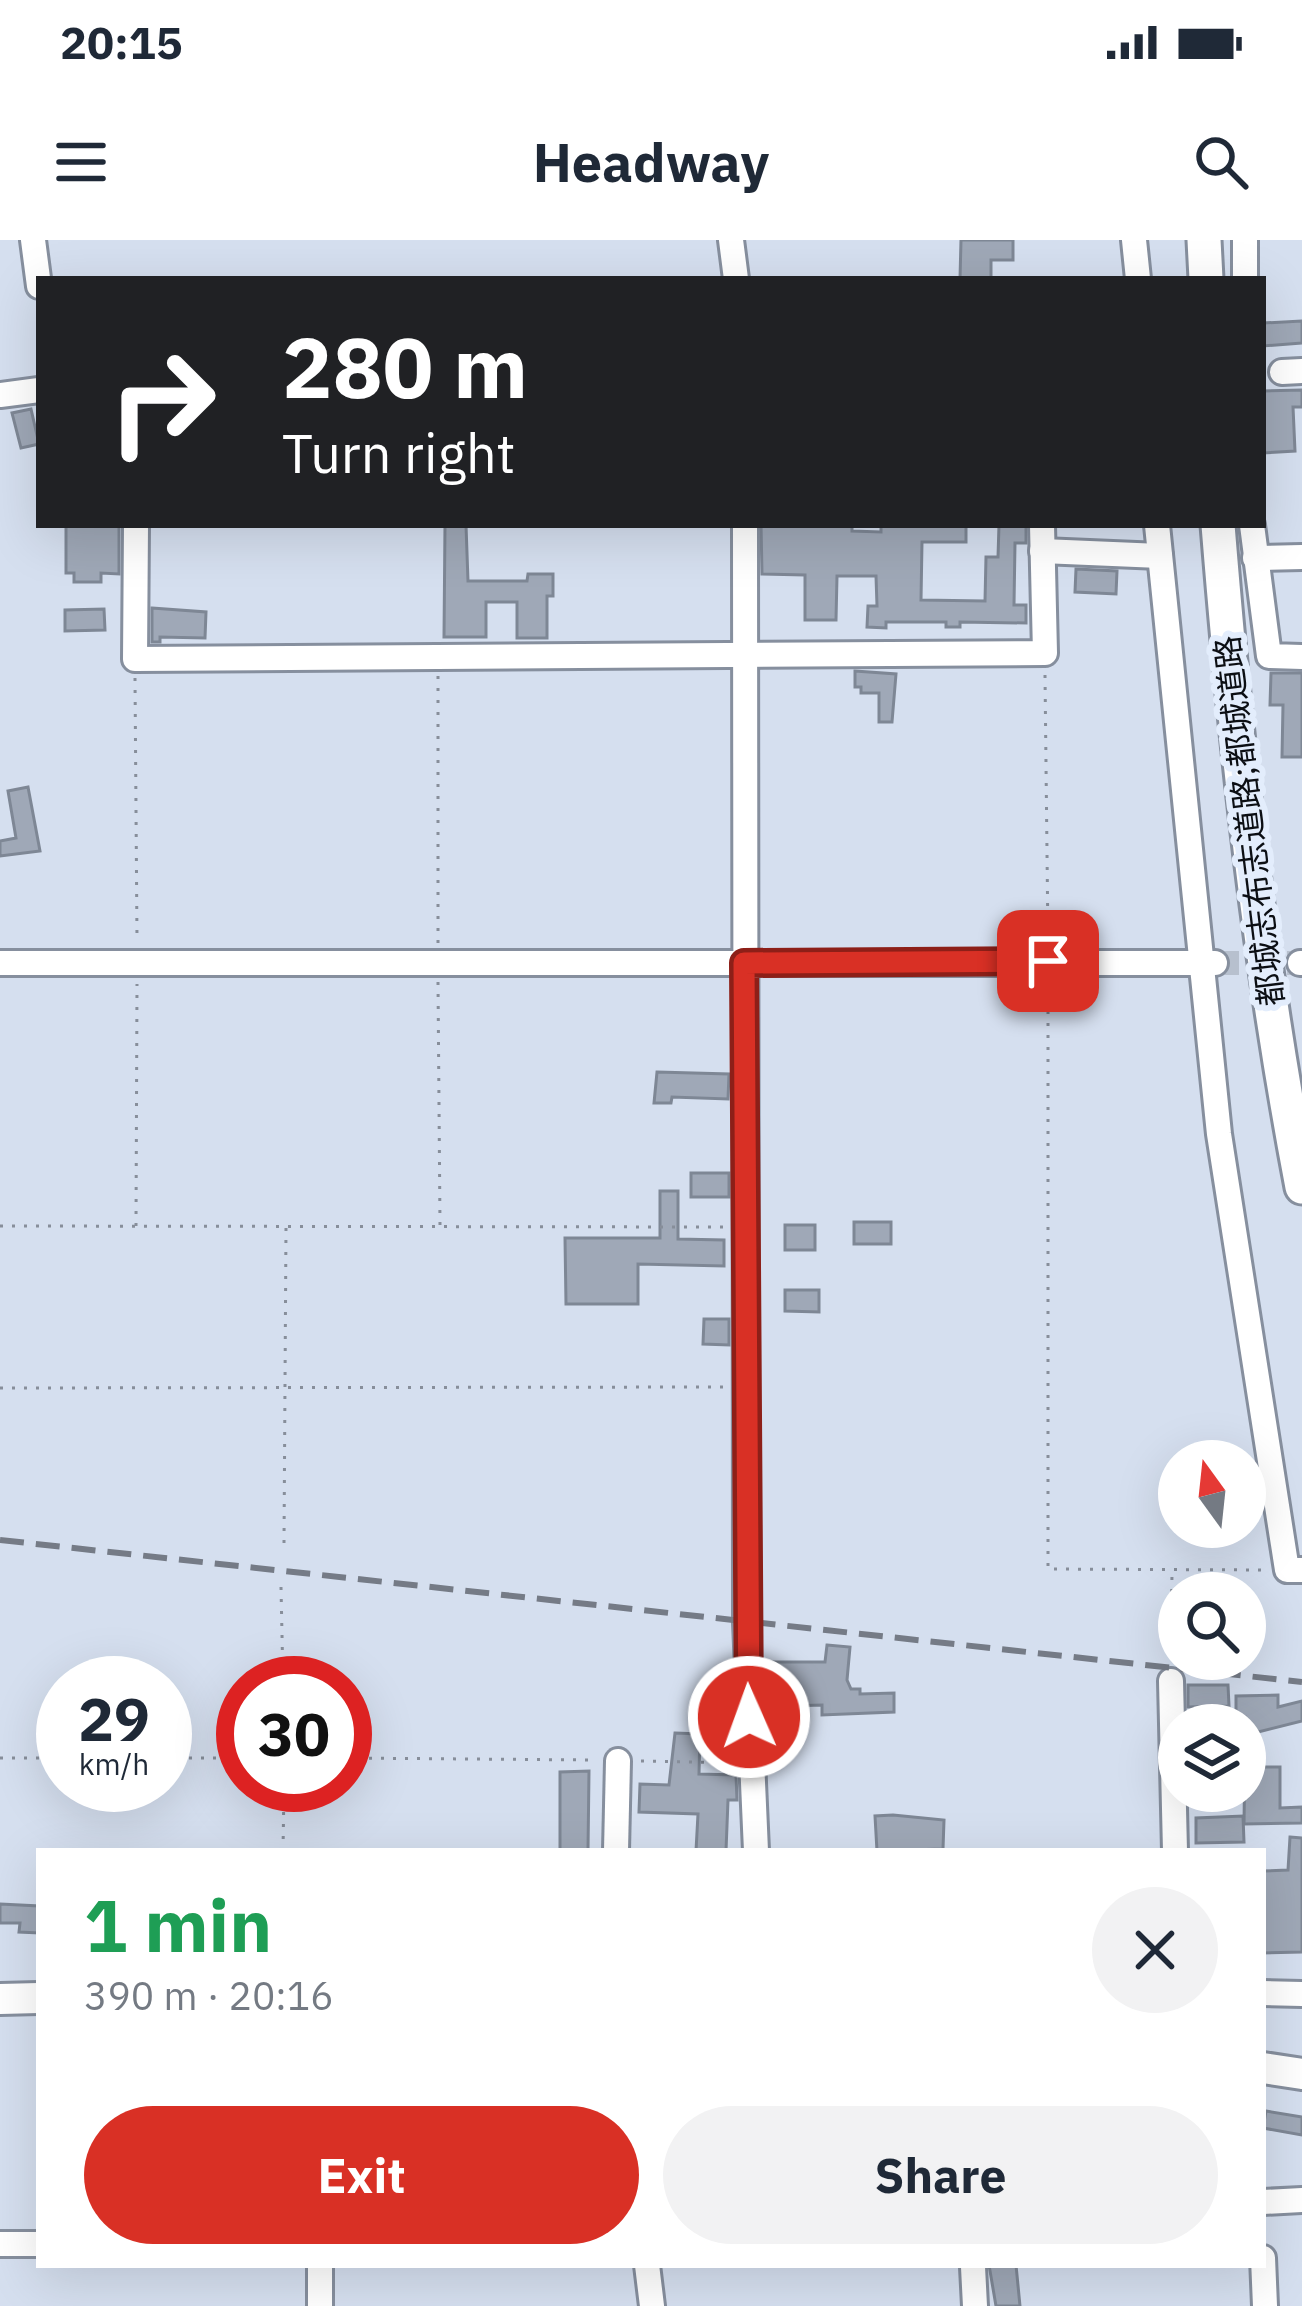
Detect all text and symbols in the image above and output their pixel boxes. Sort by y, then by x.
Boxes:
text: 20:15 [60,13,183,71]
text: Headway [533,127,769,197]
icon: menu [48,129,114,195]
icon: search [1188,129,1254,195]
text: 280 m [282,312,528,421]
icon: right [84,324,240,480]
text: Turn right [282,418,516,488]
street label: 都城志布志道路;都城道路 [1204,634,1293,1009]
pin [997,910,1099,1012]
icon: arrive [1015,928,1081,994]
north arrow [1158,1440,1266,1548]
map controls [1158,1440,1266,1812]
button: search [1158,1572,1266,1680]
position arrow [686,1654,812,1780]
speed limit sign: 30 [216,1656,372,1812]
text: 29 [78,1679,150,1758]
button: layers [1158,1704,1266,1812]
text: km/h [79,1744,149,1783]
text: 1 min [84,1878,272,1972]
button: close [1092,1887,1218,2013]
text: 390 m · 20:16 [84,1970,334,2021]
button: Exit [84,2106,639,2244]
button: Share [663,2106,1218,2244]

